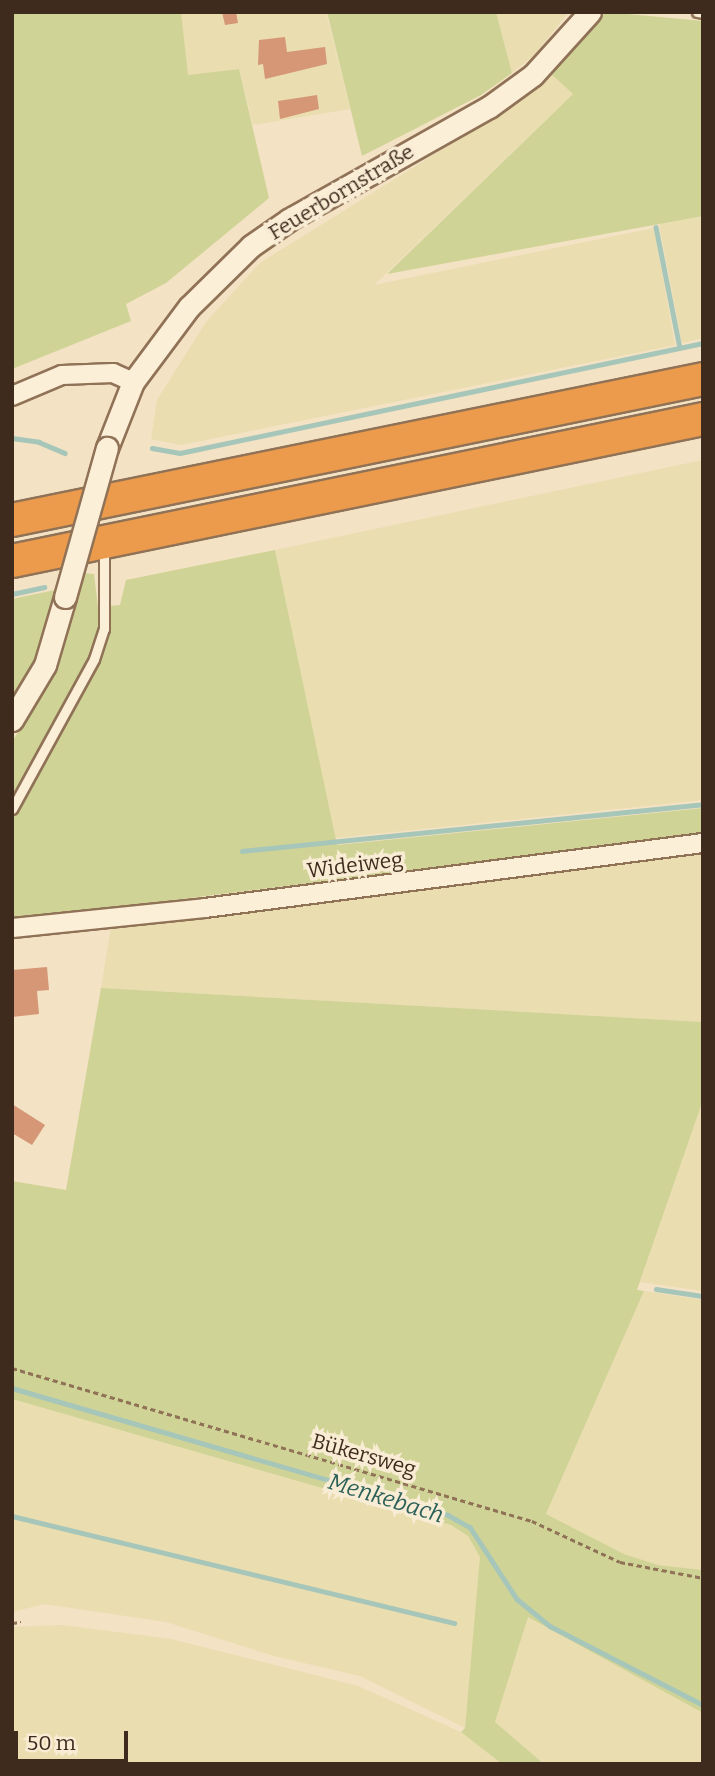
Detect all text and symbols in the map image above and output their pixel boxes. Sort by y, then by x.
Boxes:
street label: Feuerbornstraße [264,139,418,245]
street label: Wideiweg [306,847,404,883]
street label: Bükersweg [309,1428,419,1482]
water label: Menkebach [325,1467,447,1529]
scale bar [18,1716,131,1760]
text: 50 m [27,1730,76,1756]

